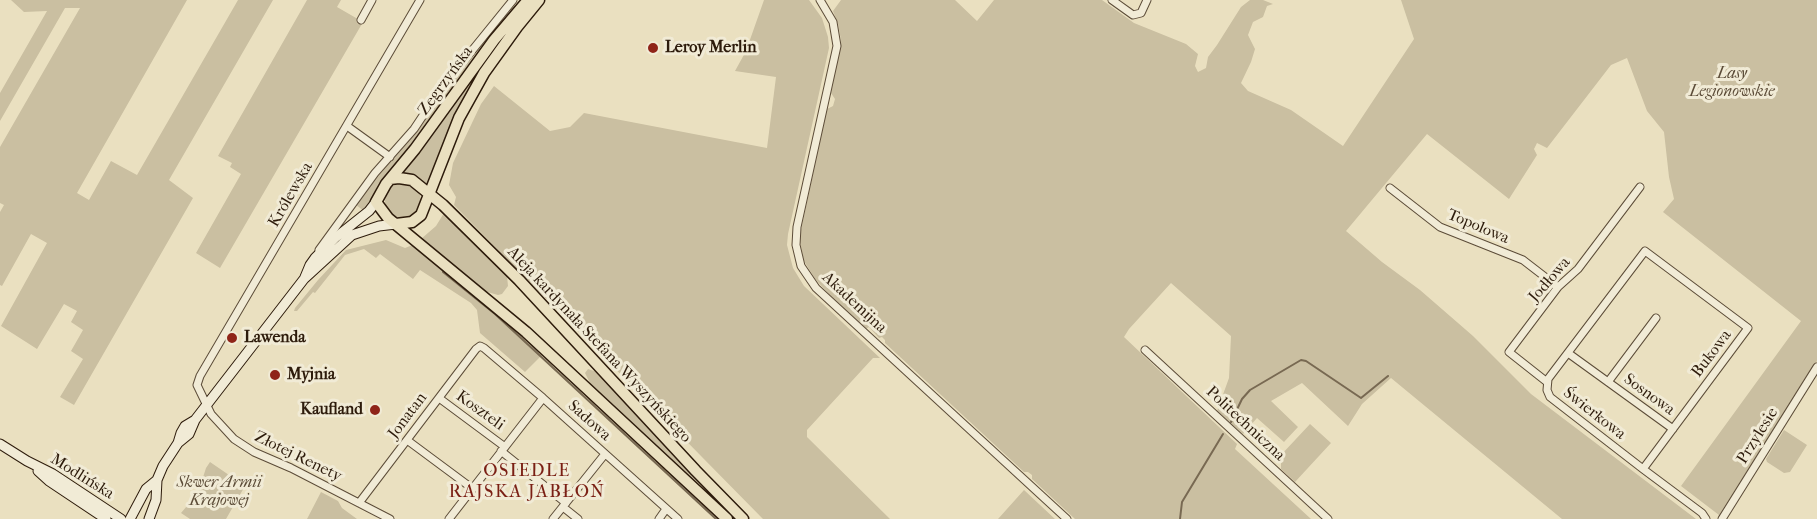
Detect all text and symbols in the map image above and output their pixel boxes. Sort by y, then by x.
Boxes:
place label: Leroy Merlin [665,38,756,58]
marker: Leroy Merlin [646,41,660,55]
street label: Zegrzyńska [415,43,477,119]
park label: Lasy Legionowskie [1689,64,1775,102]
street label: Królewska [265,159,317,231]
street label: Topolowa [1444,205,1512,249]
street label: Aleja kardynała Stefana Wyszyńskiego [503,243,695,447]
street label: Jodłowa [1525,253,1575,307]
street label: Akademijna [818,268,890,338]
street label: Bukowa [1688,327,1736,381]
place label: Lawenda [244,328,306,348]
marker: Lawenda [225,331,239,345]
place label: Myjnia [287,365,335,385]
marker: Myjnia [268,368,282,382]
street label: Sosnowa [1620,370,1678,420]
street label: Politechniczna [1202,383,1288,465]
street label: Świerkowa [1559,384,1629,444]
street label: Koszteli [452,387,508,435]
street label: Jonatan [384,389,432,443]
street label: Sadowa [564,397,614,445]
place label: Kaufland [300,400,363,420]
marker: Kaufland [368,403,382,417]
street label: Przylesie [1733,404,1783,468]
street label: Złotej Renety [251,428,345,486]
street label: Modlińska [47,450,117,504]
district label: OSIEDLE RAJSKA JABŁOŃ [449,461,605,504]
park label: Skwer Armii Krajowej [177,473,261,511]

